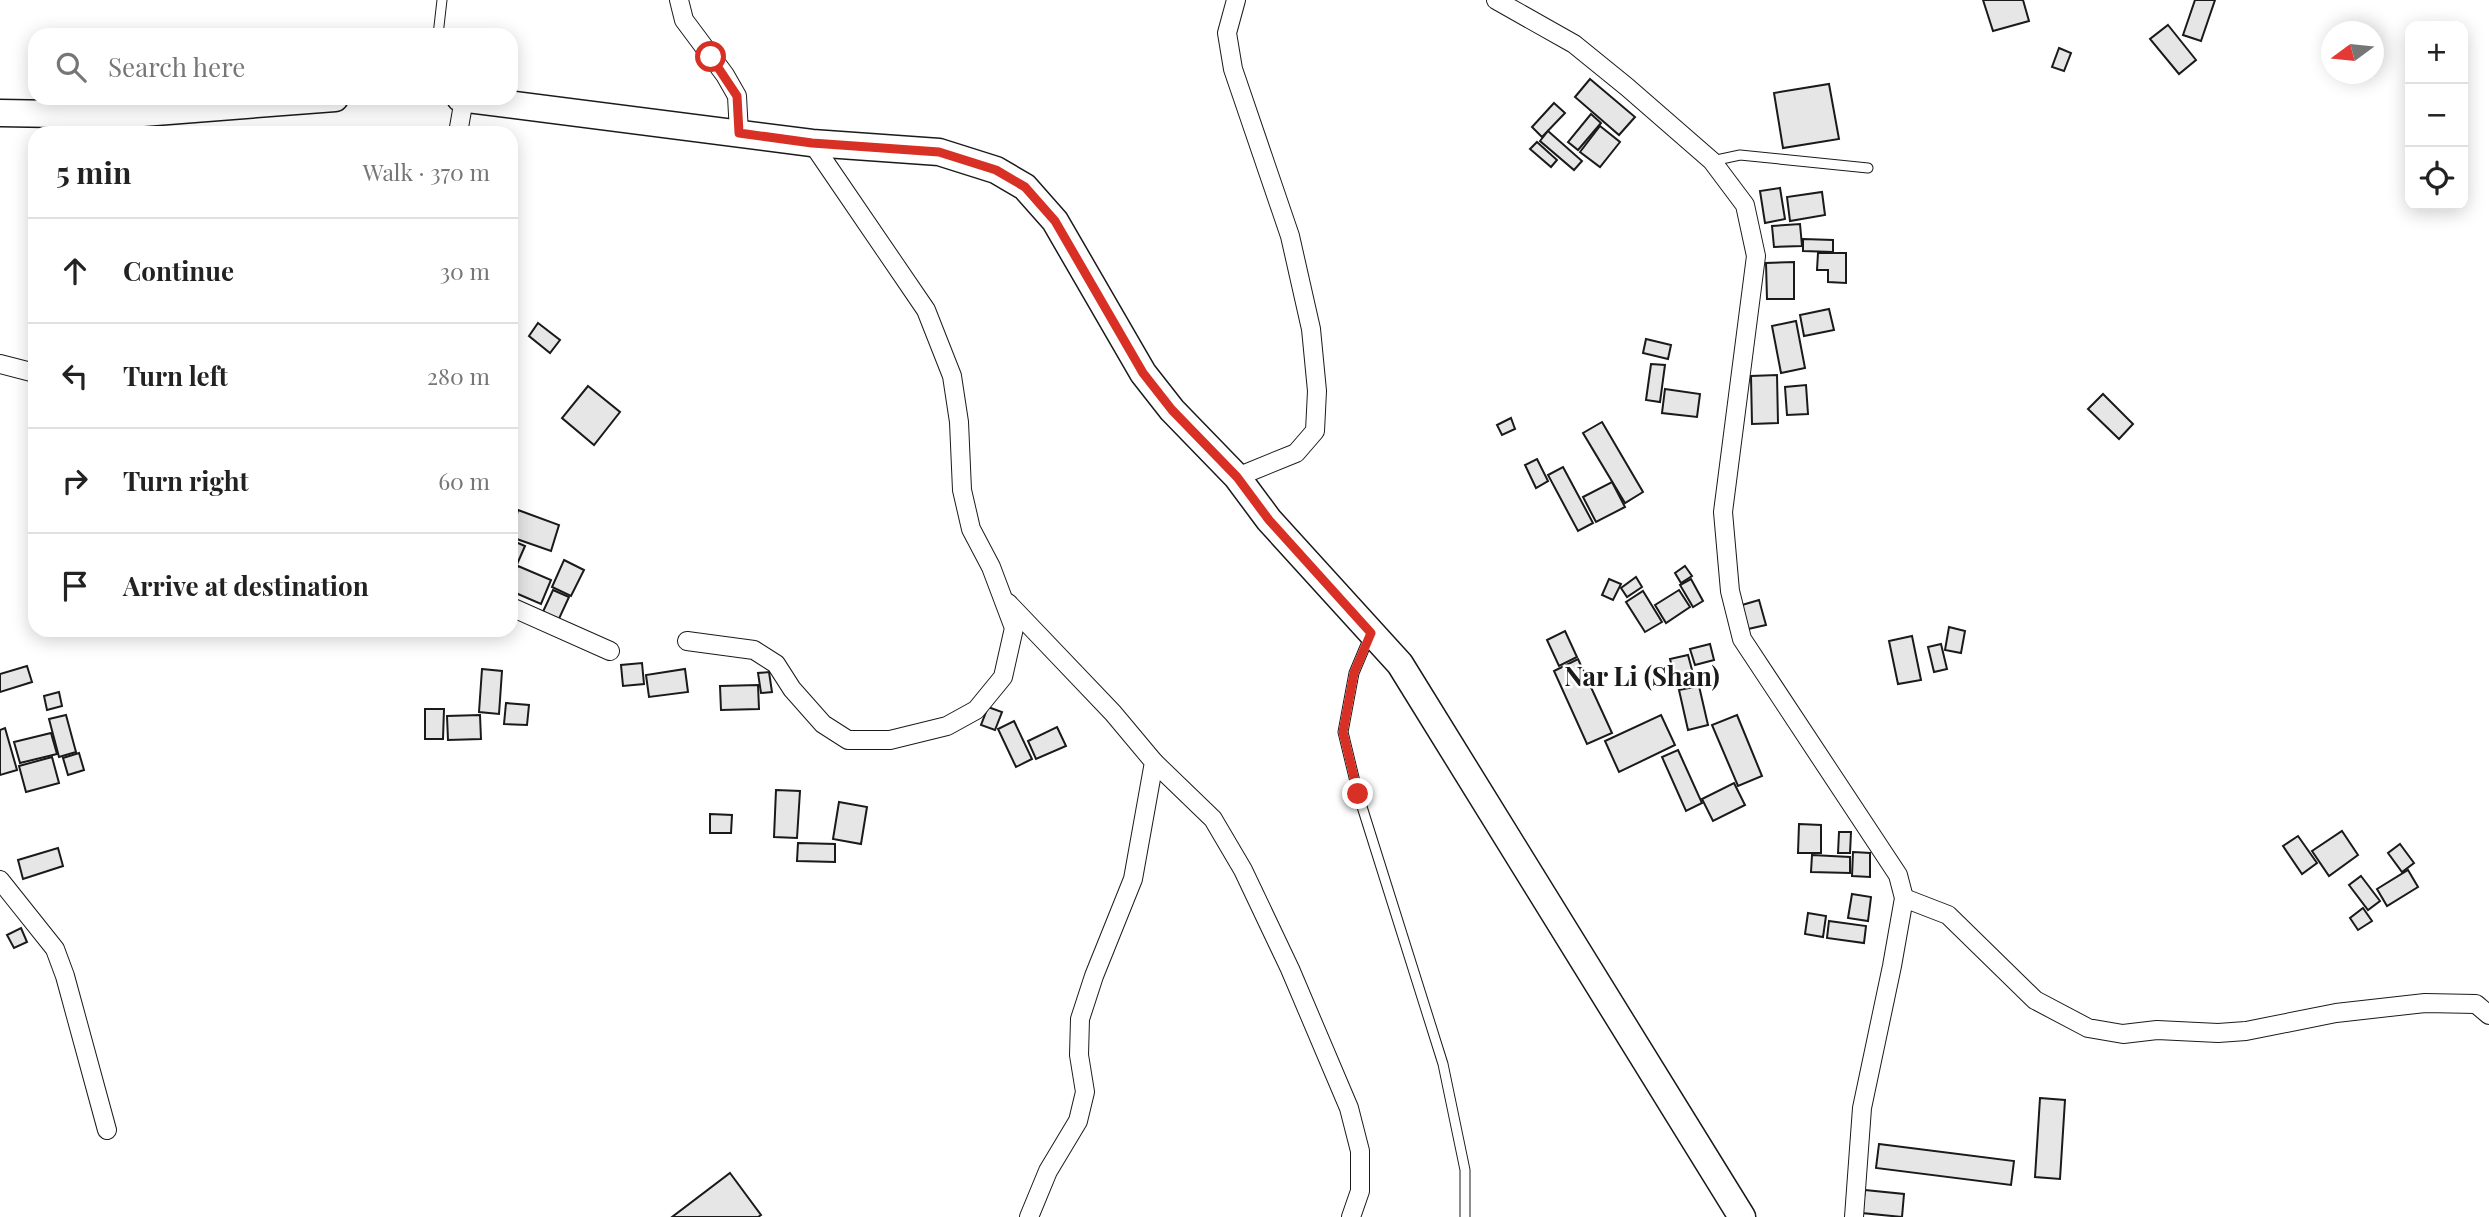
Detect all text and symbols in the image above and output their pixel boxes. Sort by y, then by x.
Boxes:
north arrow [2321,21,2384,84]
map controls [2405,21,2468,210]
button: + [2405,21,2468,84]
search box [28,28,518,105]
route start [695,41,726,72]
icon: search [52,48,90,86]
text: Search here [108,49,245,84]
button: − [2405,84,2468,147]
button: locate [2405,147,2468,210]
text: 5 min [56,152,131,192]
text: Walk · 370 m [363,156,490,187]
icon: ahead [56,252,94,290]
text: Continue [123,253,234,288]
text: 30 m [440,255,490,286]
icon: left [56,357,94,395]
text: Turn left [123,358,228,393]
text: 280 m [427,360,490,391]
icon: right [56,462,94,500]
text: Turn right [123,463,249,498]
text: 60 m [438,465,490,496]
icon: arrive [56,567,94,605]
text: Arrive at destination [123,568,369,603]
district label: Nar Li (Shan) [1564,658,1720,693]
route end [1342,778,1373,809]

